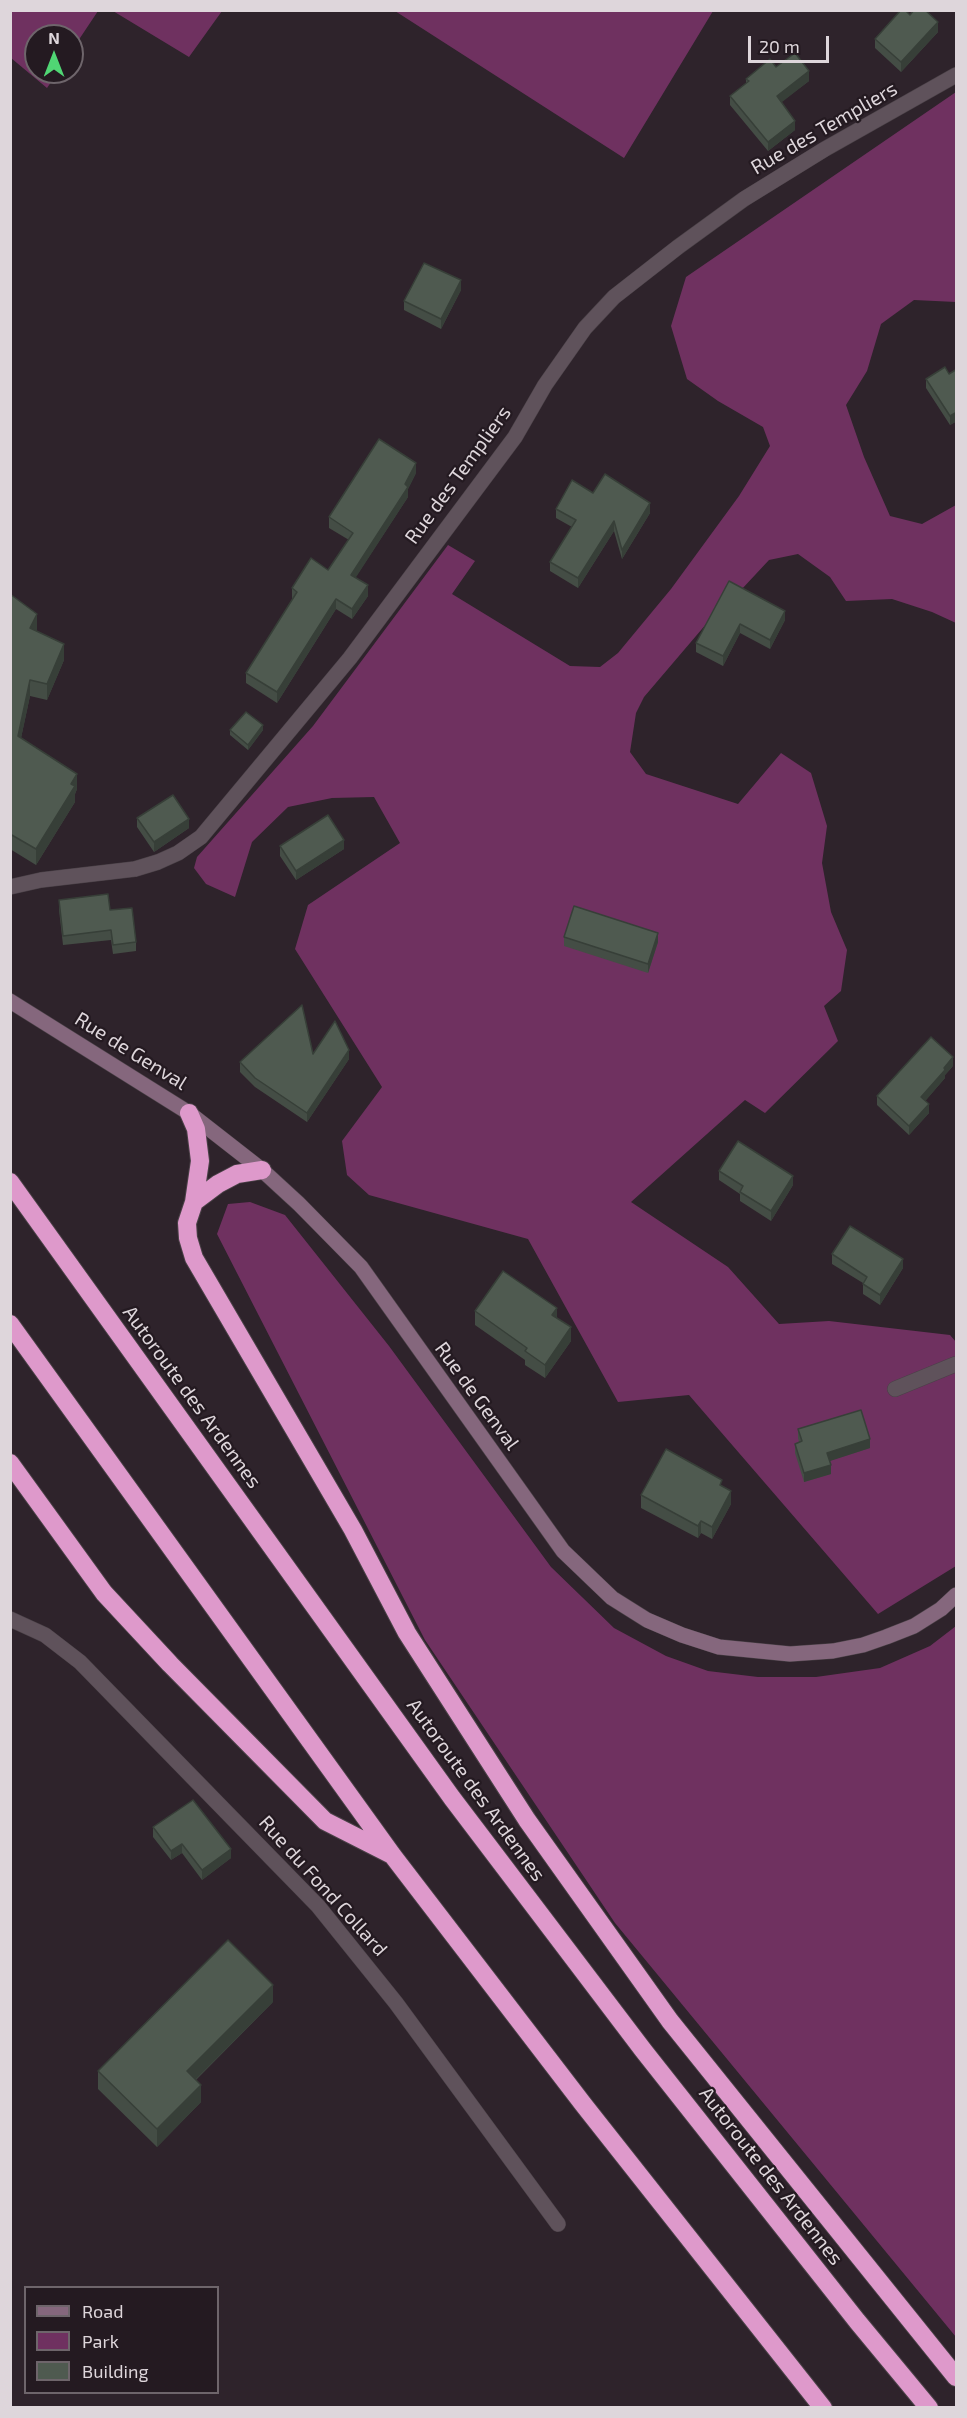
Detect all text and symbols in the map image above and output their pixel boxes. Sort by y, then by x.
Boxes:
north arrow [24,24,84,84]
scale bar [751,24,832,62]
text: N [48,28,60,47]
text: 20 m [759,35,800,57]
street label: Rue des Templiers [747,76,901,180]
street label: Rue des Templiers [400,401,516,549]
street label: Rue de Genval [70,1007,192,1095]
street label: Autoroute des Ardennes [118,1301,266,1493]
street label: Rue de Genval [430,1337,524,1455]
street label: Autoroute des Ardennes [402,1694,550,1886]
street label: Rue du Fond Collard [254,1811,392,1961]
street label: Autoroute des Ardennes [694,2082,848,2270]
legend [24,2286,219,2394]
text: Road [82,2300,123,2322]
text: Park [82,2330,119,2352]
text: Building [82,2360,149,2382]

